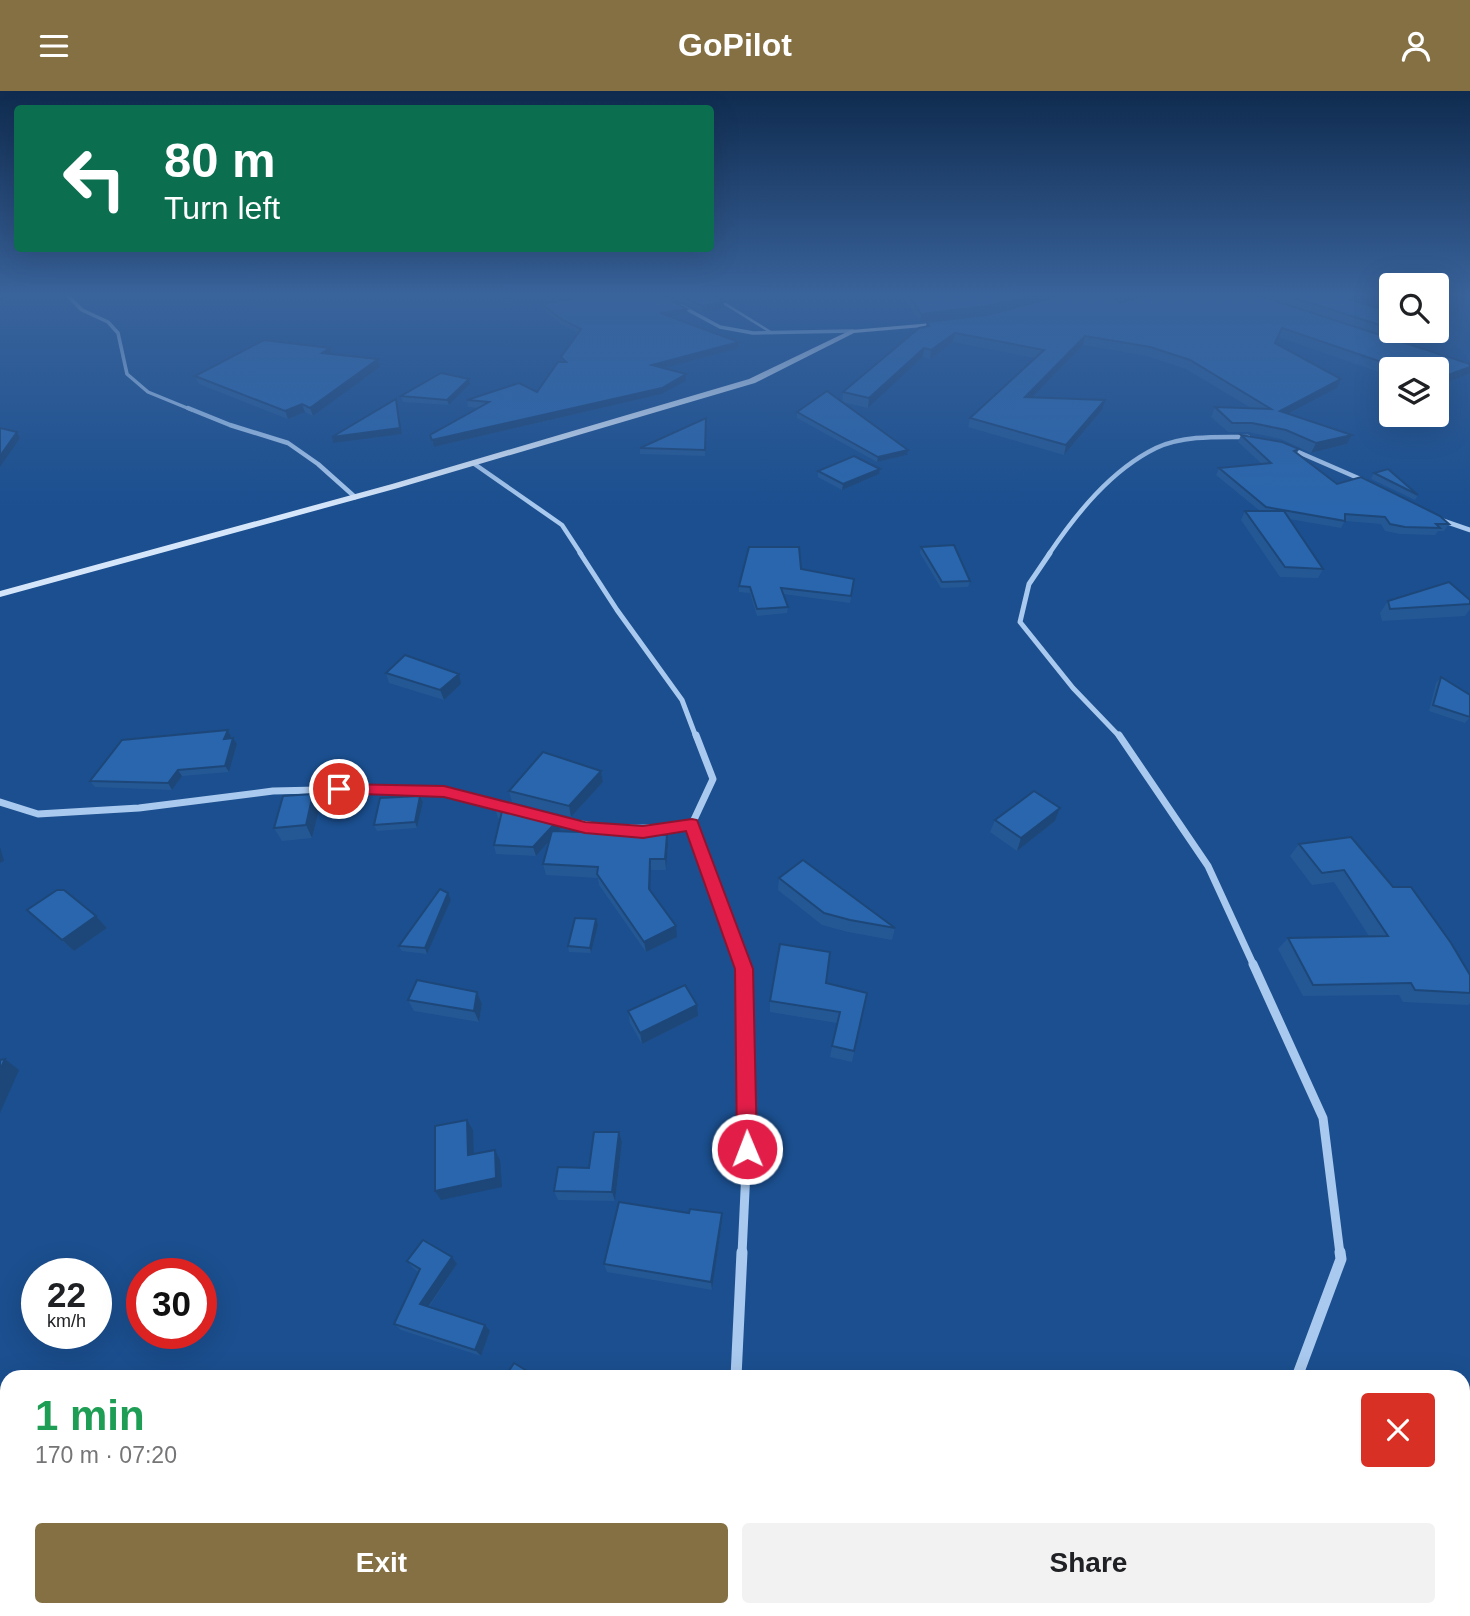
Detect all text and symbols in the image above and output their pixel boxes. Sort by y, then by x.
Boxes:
icon: menu [35,27,73,65]
text: GoPilot [678,27,792,63]
icon: person [1397,27,1435,65]
icon: left [49,133,140,224]
text: 80 m [164,133,276,187]
text: Turn left [164,190,280,226]
map controls [1379,273,1449,427]
button: search [1379,273,1449,343]
button: layers [1379,357,1449,427]
pin [309,759,369,819]
icon: arrive [320,770,358,808]
position arrow [710,1112,784,1186]
speed limit sign: 30 [126,1258,217,1349]
text: 22 [47,1275,86,1314]
text: km/h [47,1311,86,1331]
text: 1 min [35,1392,145,1439]
button: close [1361,1393,1435,1467]
text: 170 m · 07:20 [35,1442,177,1468]
button: Exit [35,1523,728,1603]
button: Share [742,1523,1435,1603]

